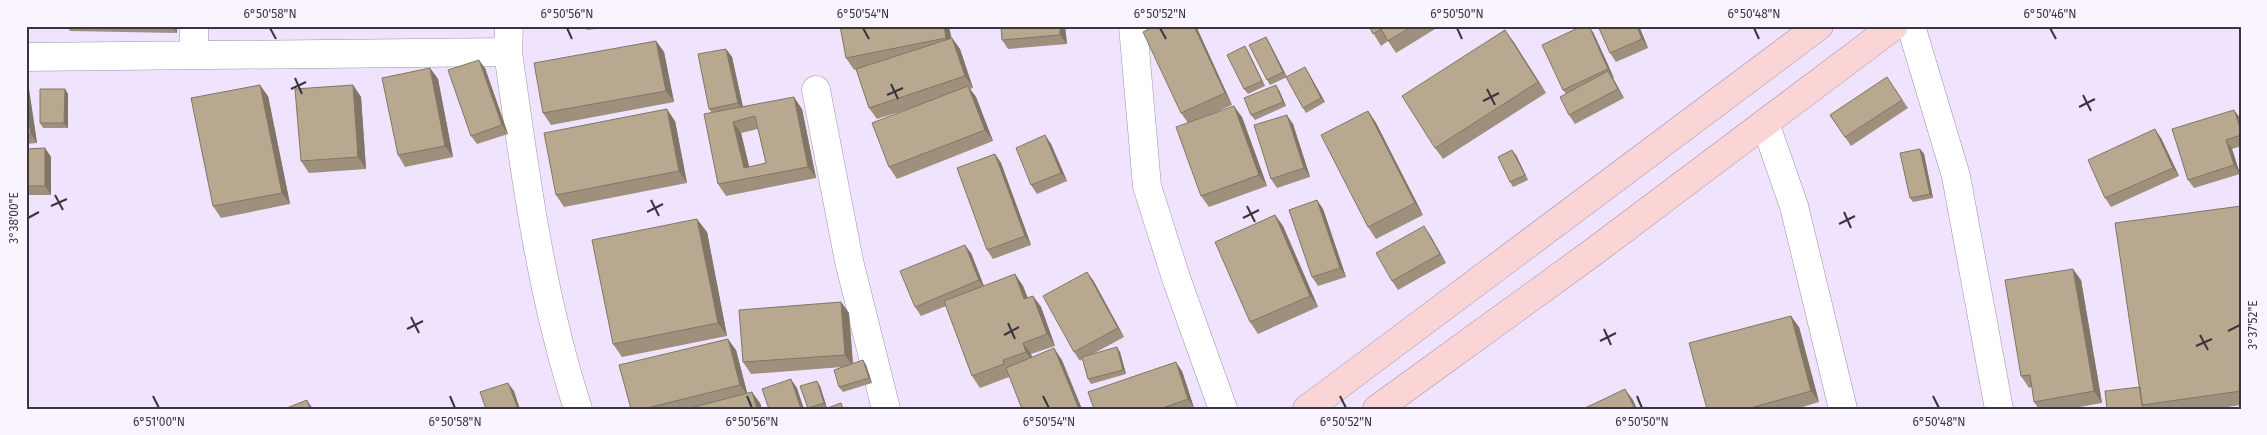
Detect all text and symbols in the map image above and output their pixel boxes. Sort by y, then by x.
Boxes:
text: 6°50'58"N [243,7,297,21]
text: 6°50'56"N [541,7,593,21]
text: 6°50'54"N [837,7,889,21]
text: 6°50'52"N [1134,7,1186,21]
text: 6°50'50"N [1430,7,1484,21]
text: 6°50'48"N [1727,7,1781,21]
text: 6°50'46"N [2024,7,2076,21]
text: 3°38'00"E [7,192,21,244]
text: 3°37'52"E [2246,300,2260,350]
text: 6°51'00"N [133,415,185,429]
text: 6°50'58"N [428,415,482,429]
text: 6°50'56"N [726,415,778,429]
text: 6°50'54"N [1023,415,1075,429]
text: 6°50'52"N [1320,415,1372,429]
text: 6°50'50"N [1615,415,1669,429]
text: 6°50'48"N [1912,415,1966,429]

